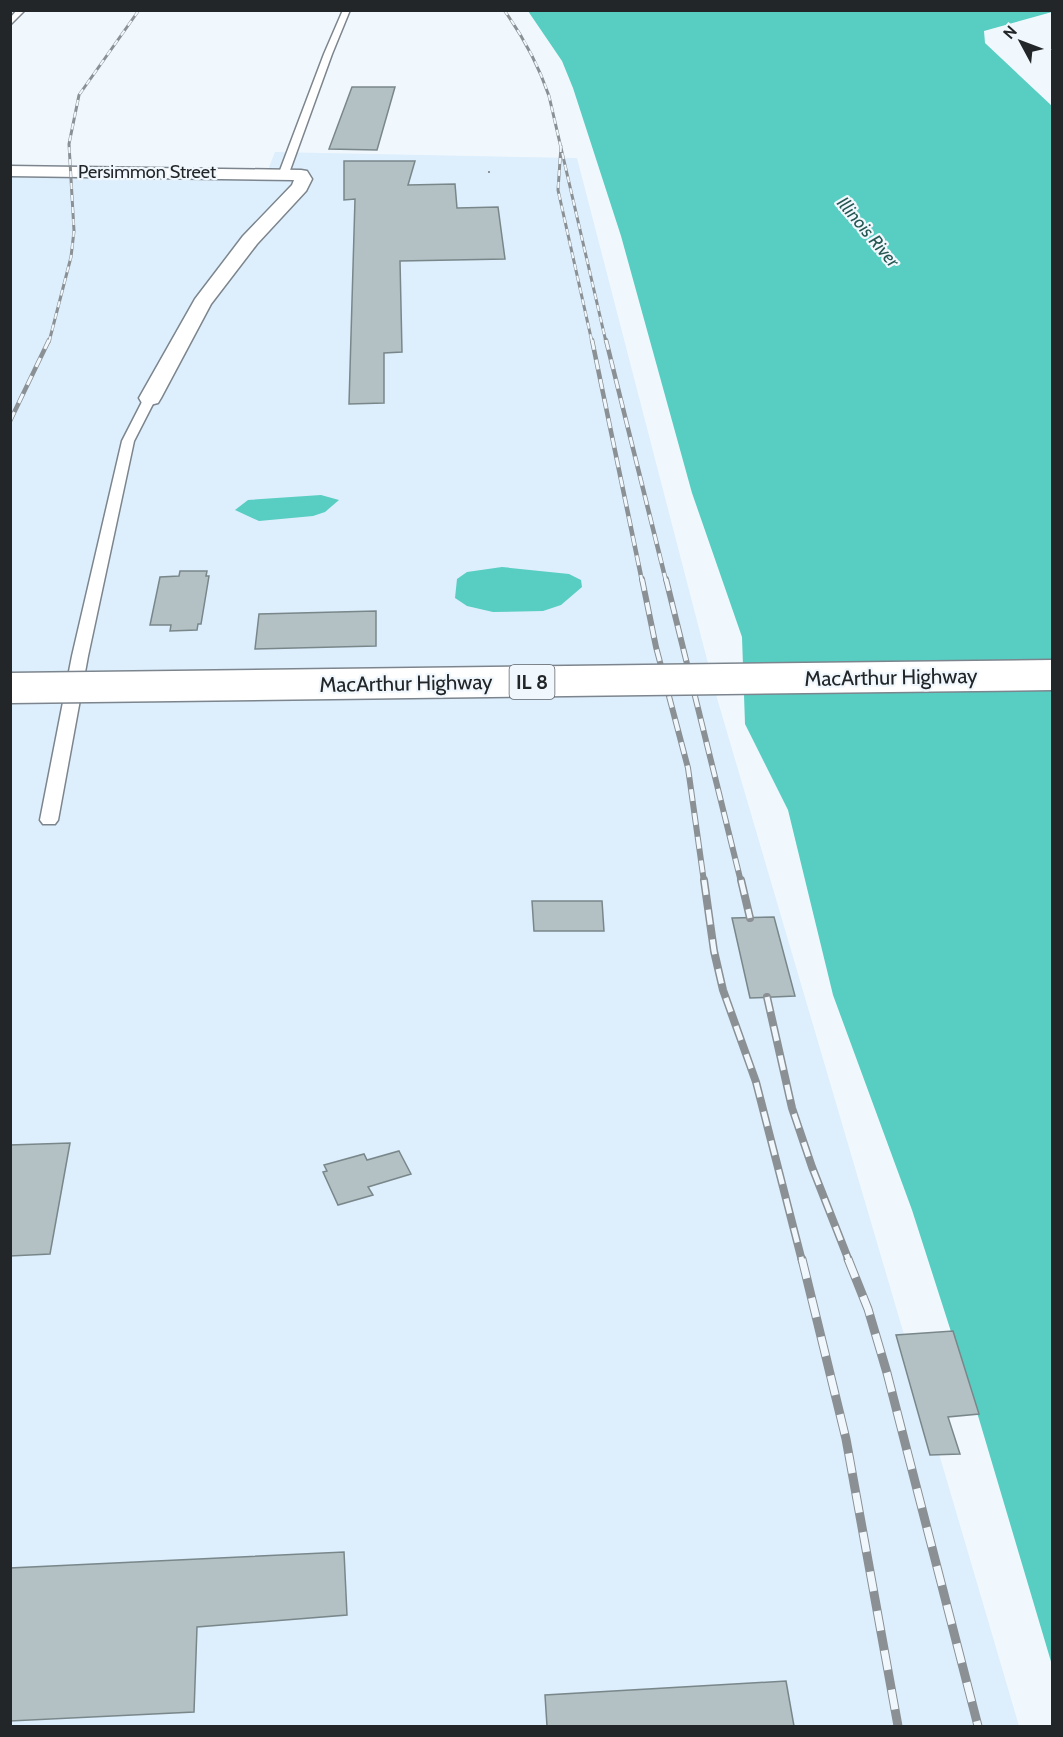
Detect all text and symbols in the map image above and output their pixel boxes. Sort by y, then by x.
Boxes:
north arrow [991,12,1051,72]
text: N [999,22,1021,43]
street label: Persimmon Street [78,161,216,183]
water label: Illinois River [832,192,905,273]
street label: MacArthur Highway [804,663,978,691]
road number: IL 8 [510,665,554,699]
street label: MacArthur Highway [319,669,493,697]

